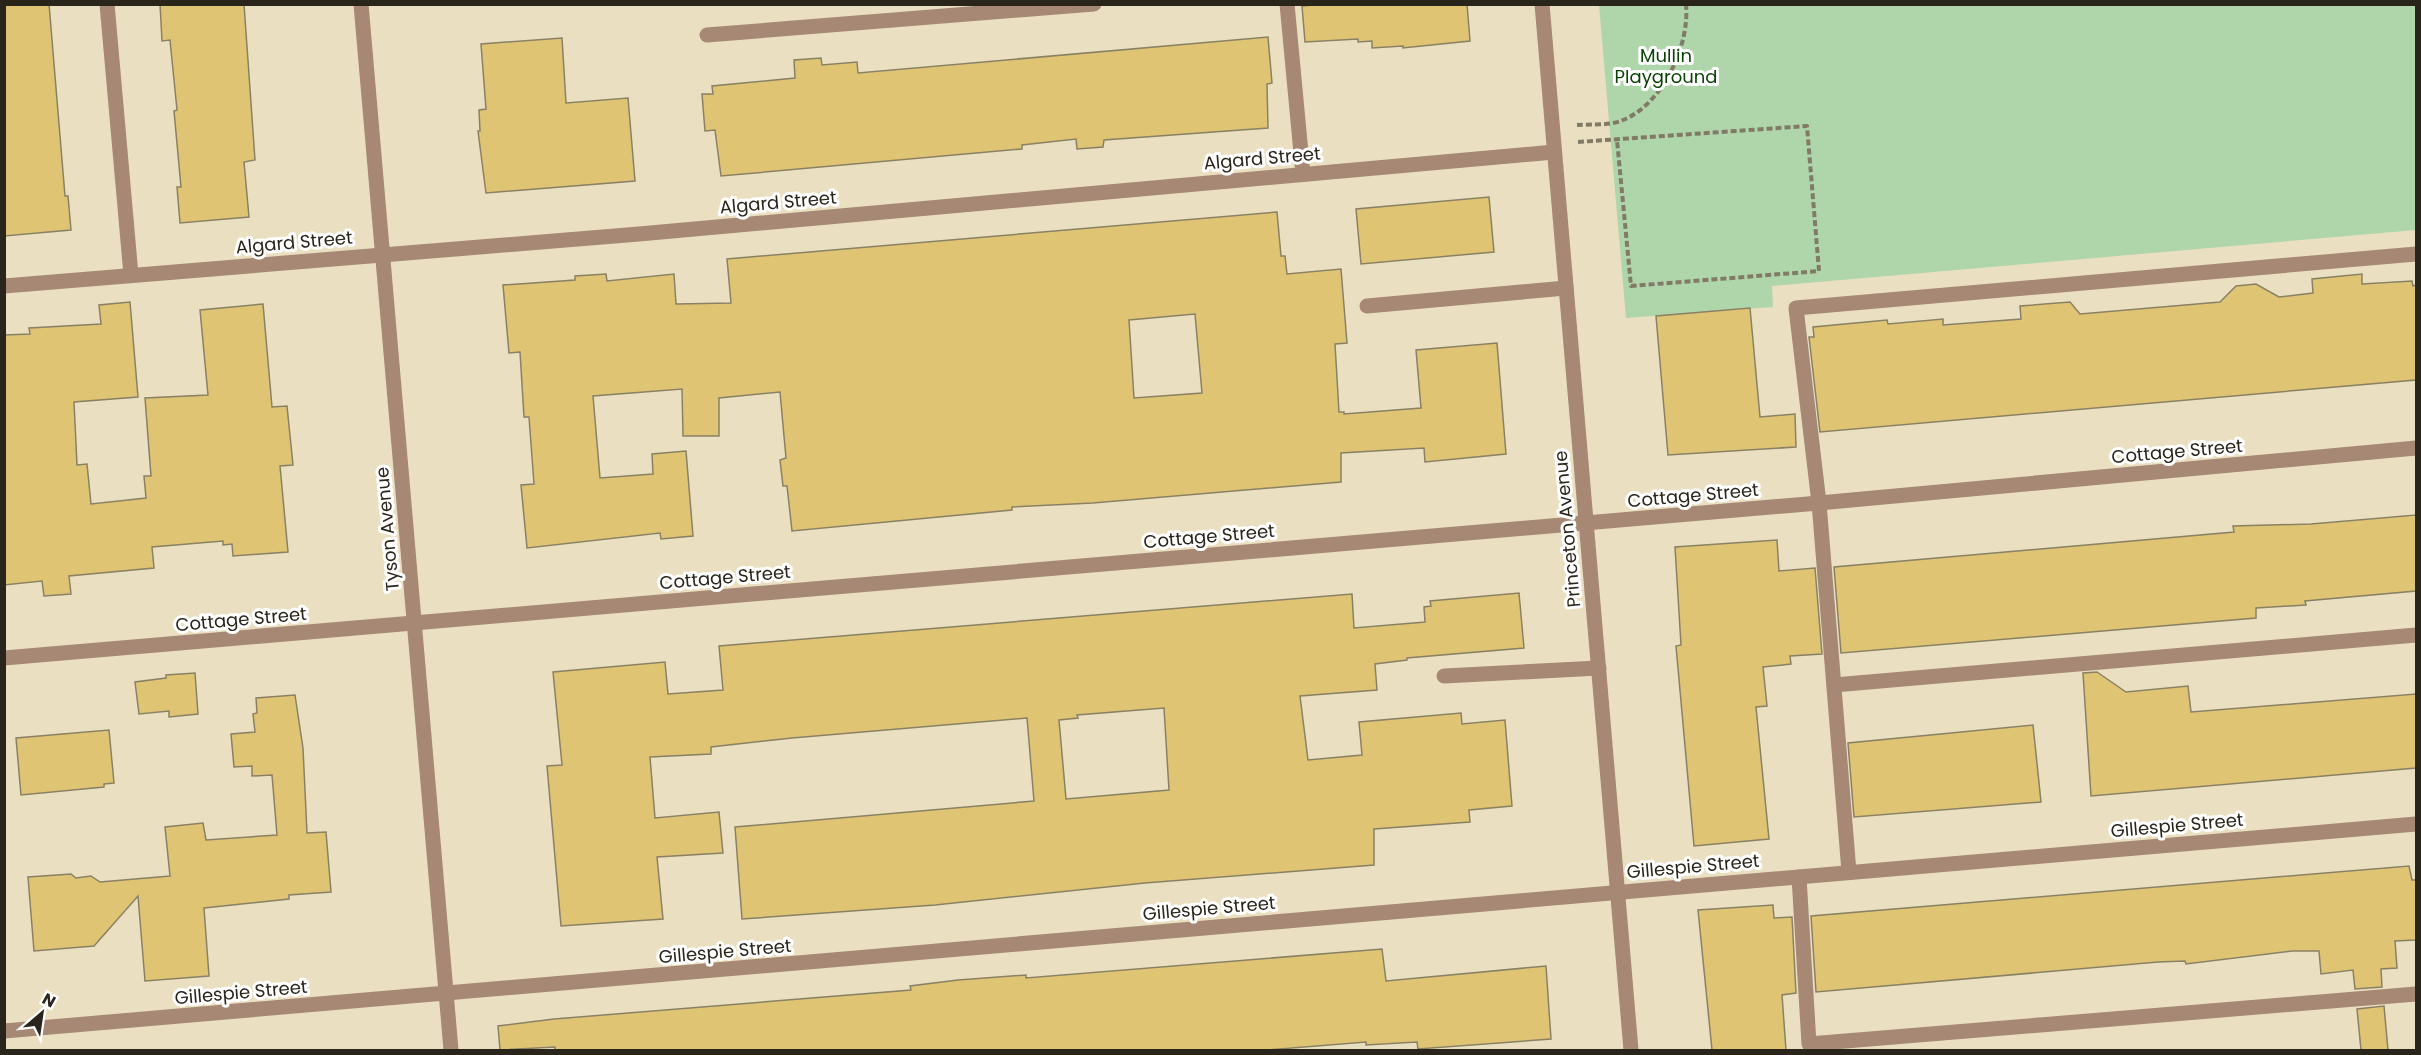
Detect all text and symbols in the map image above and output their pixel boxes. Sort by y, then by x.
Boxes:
park label: Mullin Playground [1615,43,1717,89]
street label: Algard Street [1202,140,1322,176]
street label: Algard Street [718,184,838,220]
street label: Algard Street [234,224,354,260]
street label: Cottage Street [2110,433,2244,469]
street label: Princeton Avenue [1548,450,1586,608]
street label: Tyson Avenue [369,466,405,592]
street label: Cottage Street [1626,477,1760,513]
street label: Cottage Street [1142,518,1276,554]
street label: Cottage Street [658,559,792,595]
street label: Cottage Street [174,601,308,637]
street label: Gillespie Street [2110,807,2244,843]
street label: Gillespie Street [1626,848,1760,884]
street label: Gillespie Street [1142,890,1276,926]
street label: Gillespie Street [658,933,792,969]
street label: Gillespie Street [174,974,308,1010]
north arrow [12,983,72,1043]
text: N [38,987,60,1013]

